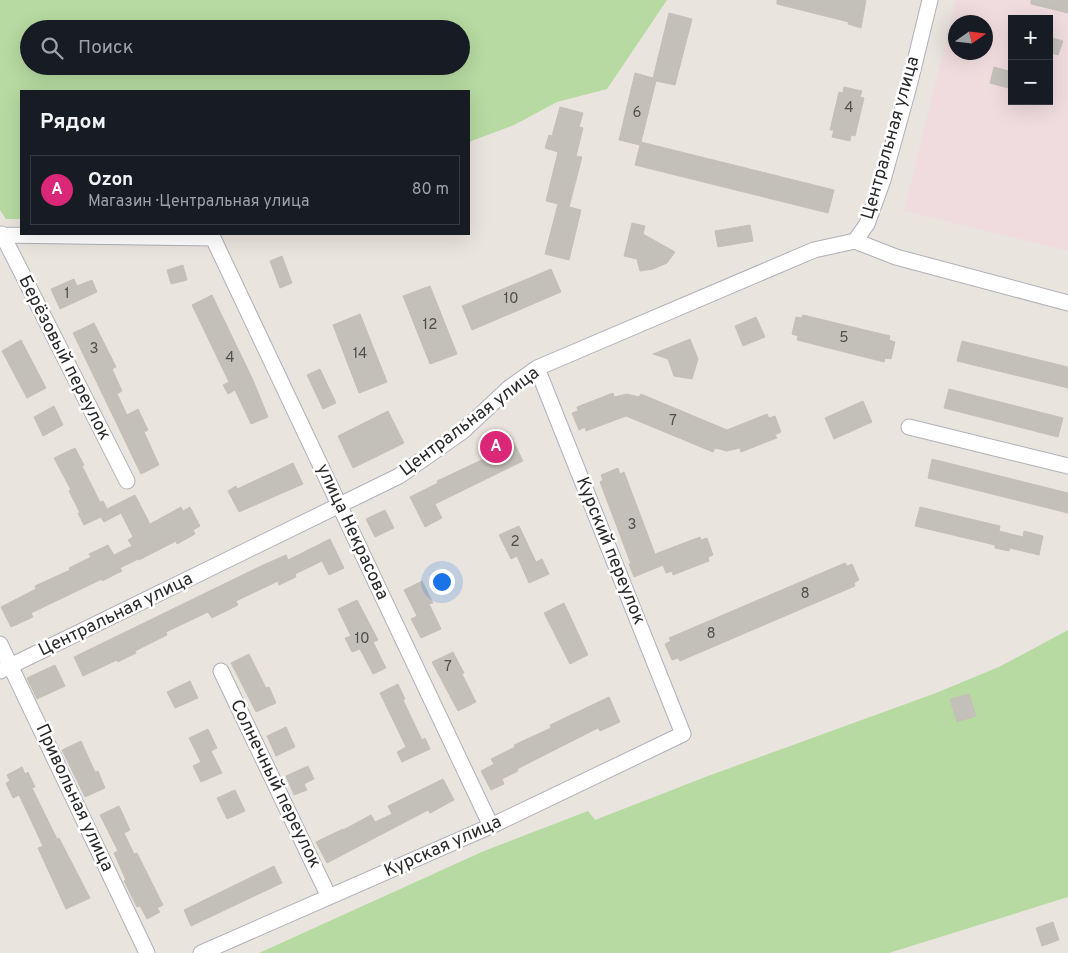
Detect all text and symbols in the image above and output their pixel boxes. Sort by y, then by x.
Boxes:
north arrow [948,15,993,60]
map controls [1008,15,1053,105]
button: + [1008,15,1053,60]
search box [20,20,470,75]
icon: search [38,34,66,62]
text: Поиск [78,36,134,60]
street label: Центральная улица [857,54,925,222]
button: − [1008,60,1053,105]
house number: 4 [844,99,854,118]
house number: 6 [633,104,642,123]
text: Рядом [40,109,106,136]
text: Ozon [88,168,133,192]
text: A [51,180,63,200]
text: 80 m [412,180,449,200]
text: Магазин · Центральная улица [88,192,309,212]
street label: Берёзовый переулок [12,272,116,444]
house number: 1 [64,285,70,304]
house number: 10 [503,290,519,309]
house number: 12 [423,316,437,335]
house number: 5 [839,329,849,348]
house number: 3 [89,340,99,359]
house number: 14 [353,345,367,364]
house number: 4 [225,349,235,368]
street label: Центральная улица [396,362,544,482]
house number: 7 [669,412,677,431]
pin: A [480,428,512,466]
street label: улица Некрасова [310,460,394,604]
street label: Курский переулок [570,474,650,628]
house number: 3 [627,516,637,535]
house number: 2 [510,533,520,552]
street label: Центральная улица [35,568,197,662]
your location [429,569,455,595]
house number: 8 [800,585,810,604]
house number: 8 [706,625,716,644]
house number: 10 [354,630,370,649]
house number: 7 [444,658,452,677]
street label: Солнечный переулок [224,696,326,872]
street label: Привольная улица [30,720,118,876]
street label: Курская улица [381,811,505,883]

